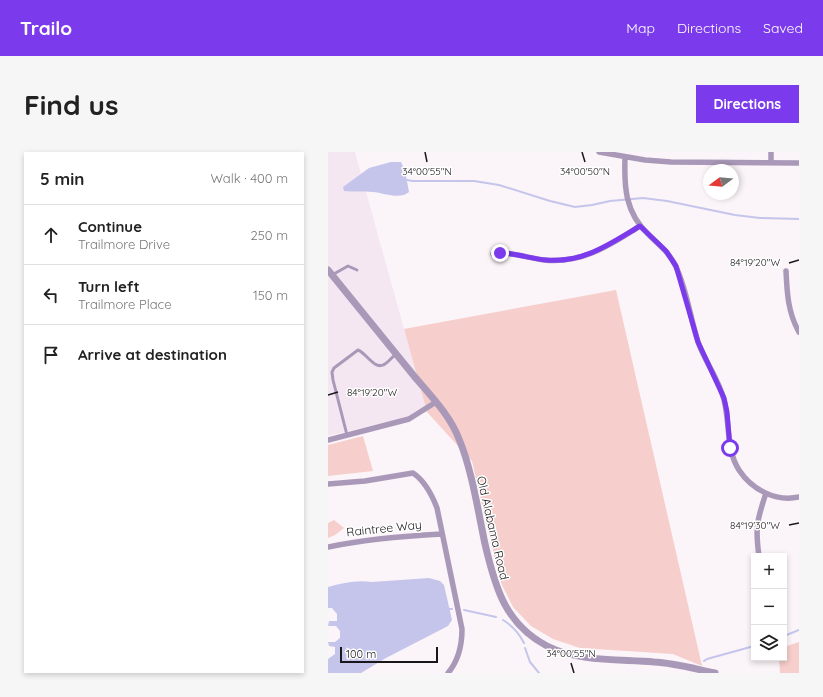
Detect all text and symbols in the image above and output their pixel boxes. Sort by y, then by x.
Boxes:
text: Trailo [20,16,72,40]
text: Map [626,19,655,37]
text: Directions [677,19,741,37]
text: Saved [763,19,803,37]
button: Directions [696,85,799,123]
text: Find us [24,87,118,122]
north arrow [703,164,739,200]
text: 34°00'55"N [402,165,452,178]
text: 34°00'50"N [560,165,610,178]
text: 5 min [40,168,84,189]
text: Walk · 400 m [210,170,288,186]
text: Continue [78,217,142,236]
icon: ahead [40,224,62,246]
text: 250 m [251,227,288,243]
text: Trailmore Drive [78,236,170,252]
route end [491,244,509,262]
text: 84°19'20"W [730,256,780,269]
text: Turn left [78,277,140,296]
icon: left [40,284,62,306]
text: 150 m [253,287,288,303]
text: Trailmore Place [78,296,172,312]
icon: arrive [40,344,62,366]
text: Arrive at destination [78,345,227,364]
text: 84°19'20"W [347,386,397,399]
route start [721,439,739,457]
street label: Old Alabama Road [474,475,512,581]
street label: Raintree Way [346,517,422,539]
text: 84°19'30"W [730,519,780,532]
map controls [751,553,787,661]
button: + [751,553,787,589]
button: − [751,589,787,625]
button: layers [751,625,787,661]
scale bar [340,645,438,664]
text: 100 m [346,647,376,661]
text: 34°00'55"N [546,647,596,660]

